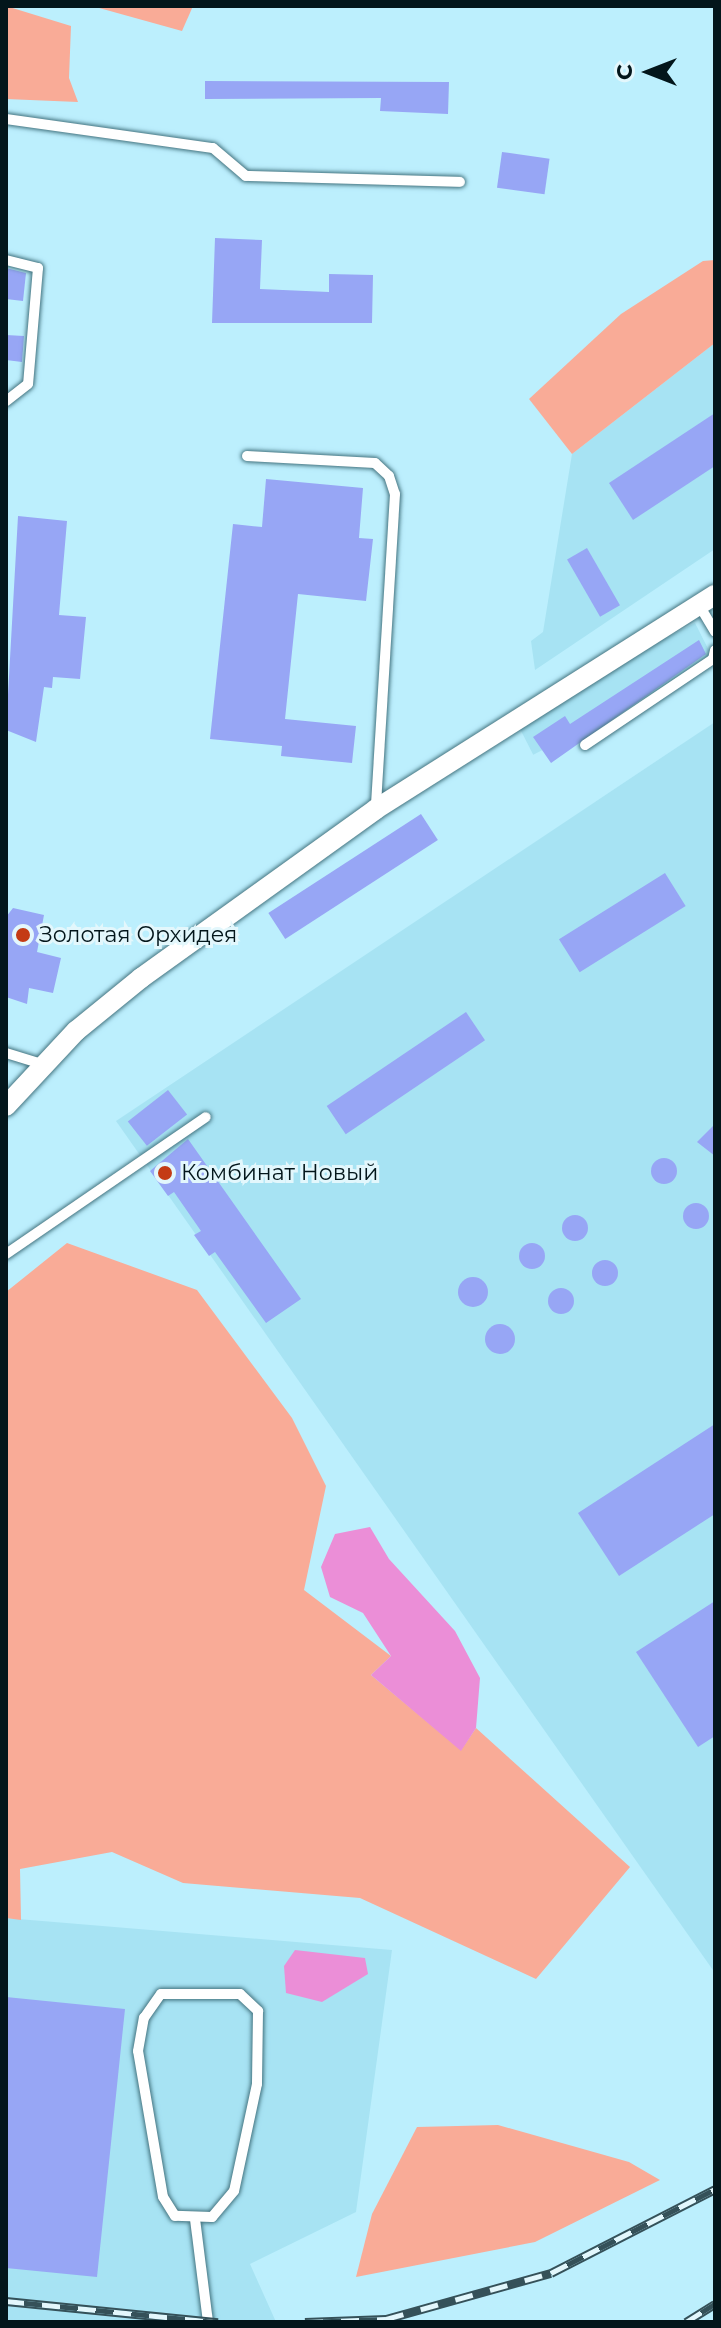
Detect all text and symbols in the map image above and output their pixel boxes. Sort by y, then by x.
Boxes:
north arrow [609,32,689,112]
text: С [611,64,638,80]
place label: Золотая Орхидея [39,922,237,948]
marker: Золотая Орхидея [14,926,32,944]
place label: Комбинат Новый [181,1160,378,1186]
marker: Комбинат Новый [156,1164,174,1182]

